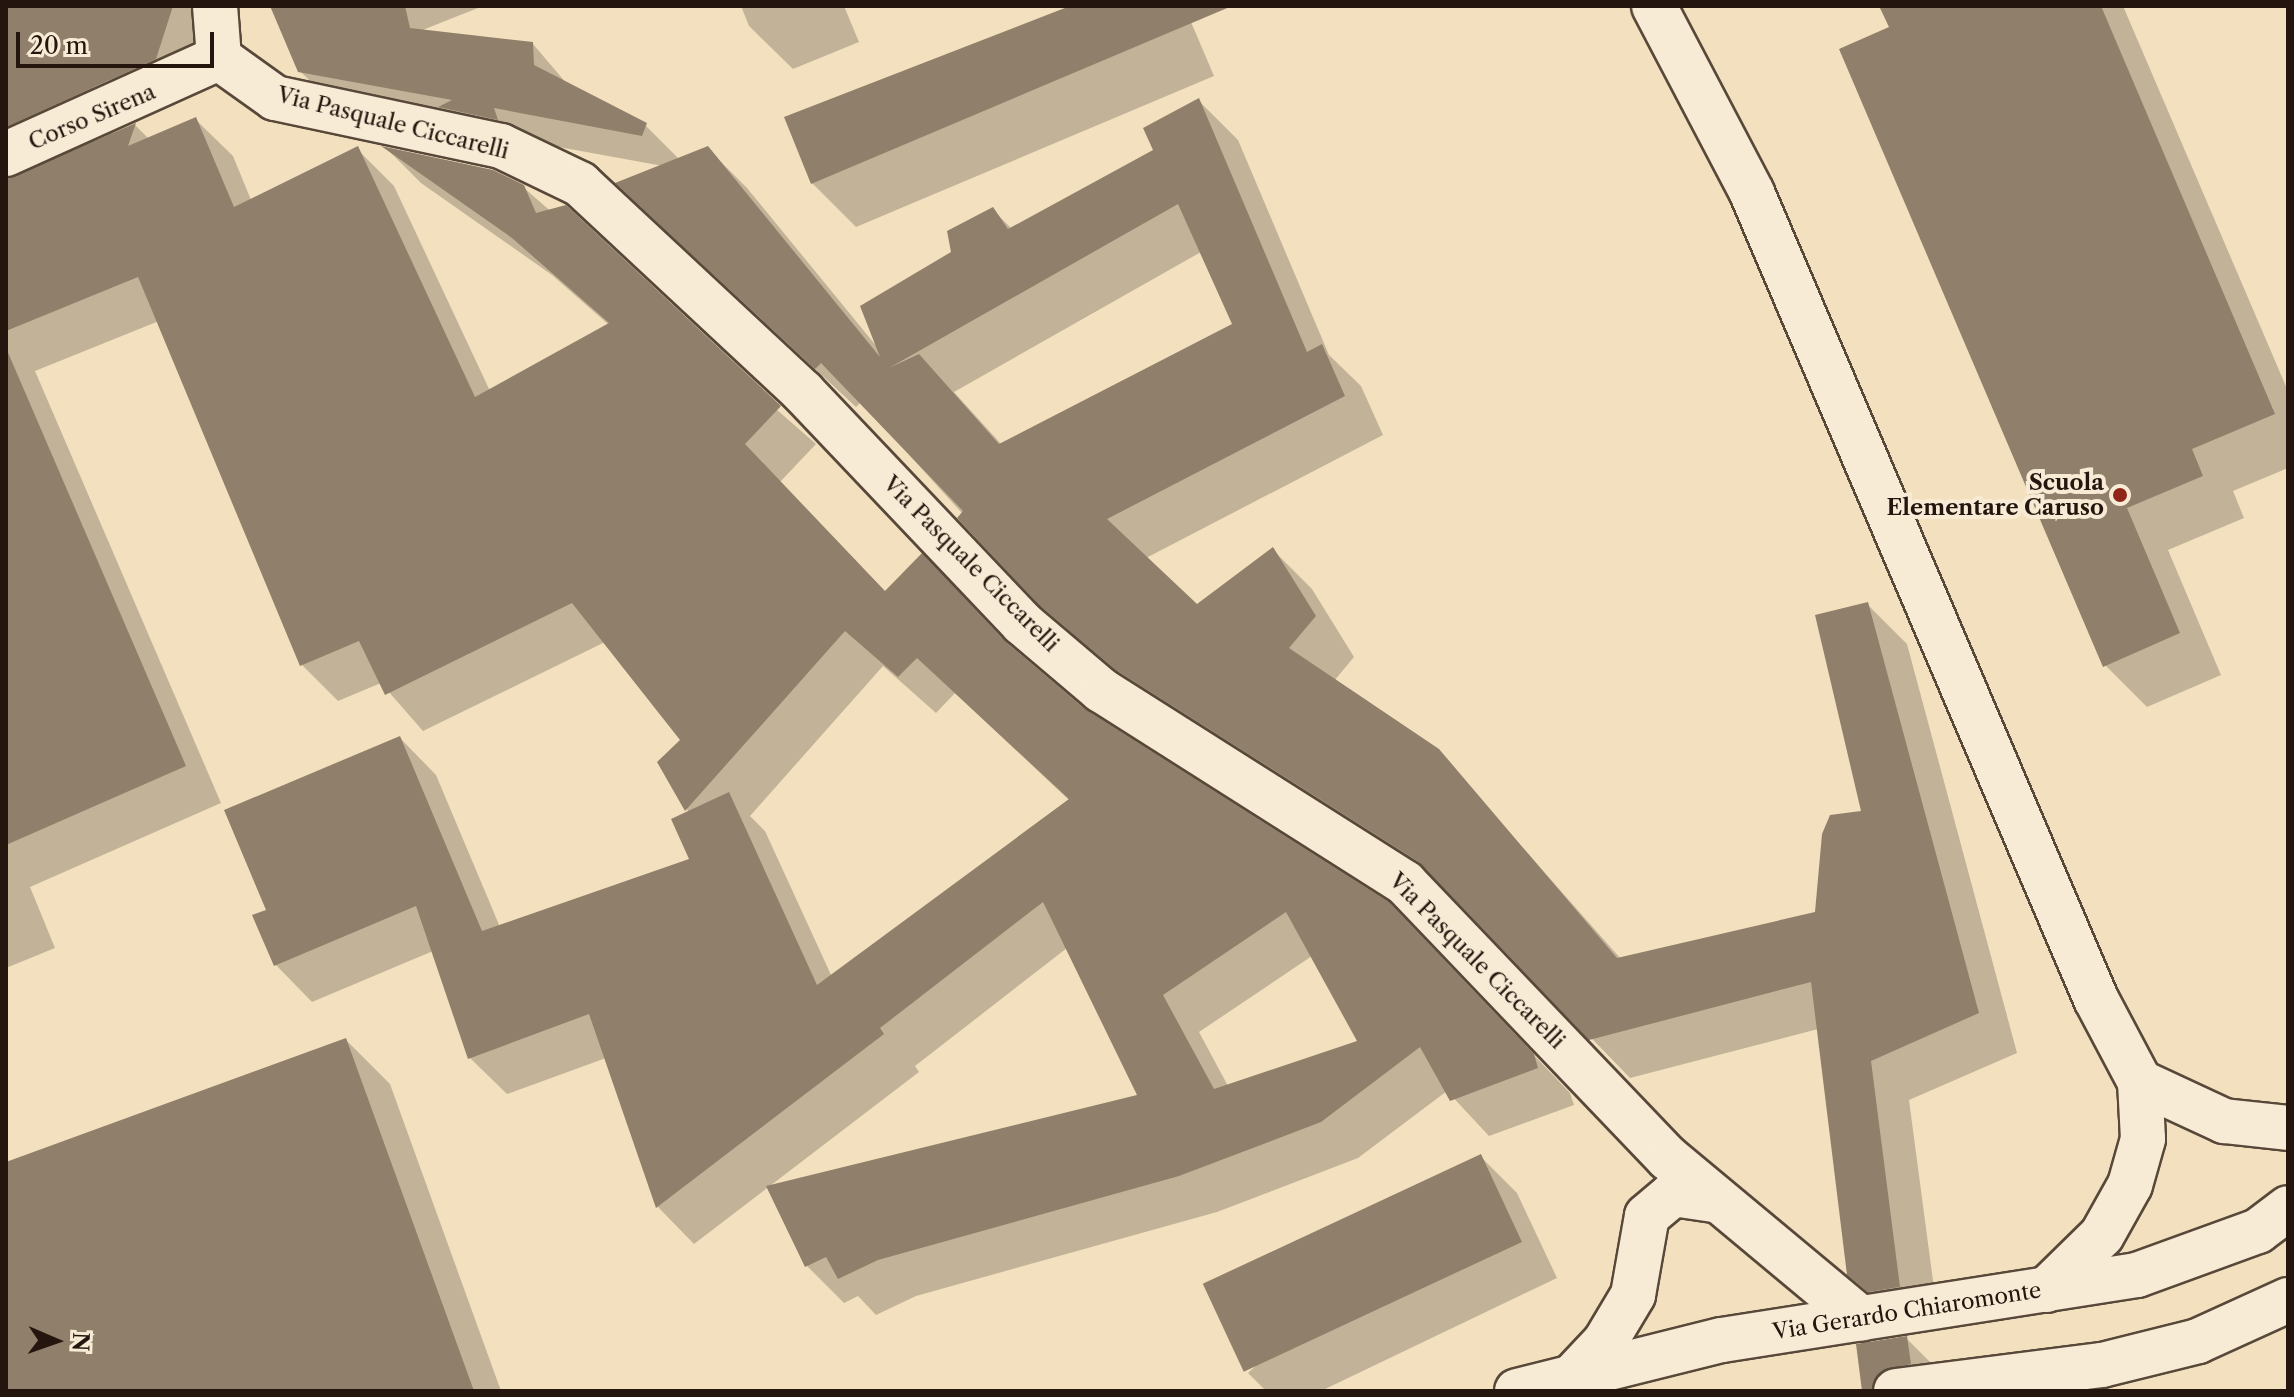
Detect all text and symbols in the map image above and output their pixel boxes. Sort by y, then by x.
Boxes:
scale bar [20,16,218,66]
text: 20 m [30,31,88,60]
street label: Corso Sirena [25,78,159,156]
street label: Via Pasquale Ciccarelli [274,81,512,165]
place label: Scuola Elementare Caruso [1886,469,2104,520]
street label: Via Pasquale Ciccarelli [878,471,1064,657]
marker: Scuola Elementare Caruso [2111,486,2129,504]
street label: Via Pasquale Ciccarelli [1384,868,1570,1054]
street label: Via Gerardo Chiaromonte [1771,1277,2043,1345]
north arrow [16,1301,96,1381]
text: N [67,1332,94,1352]

